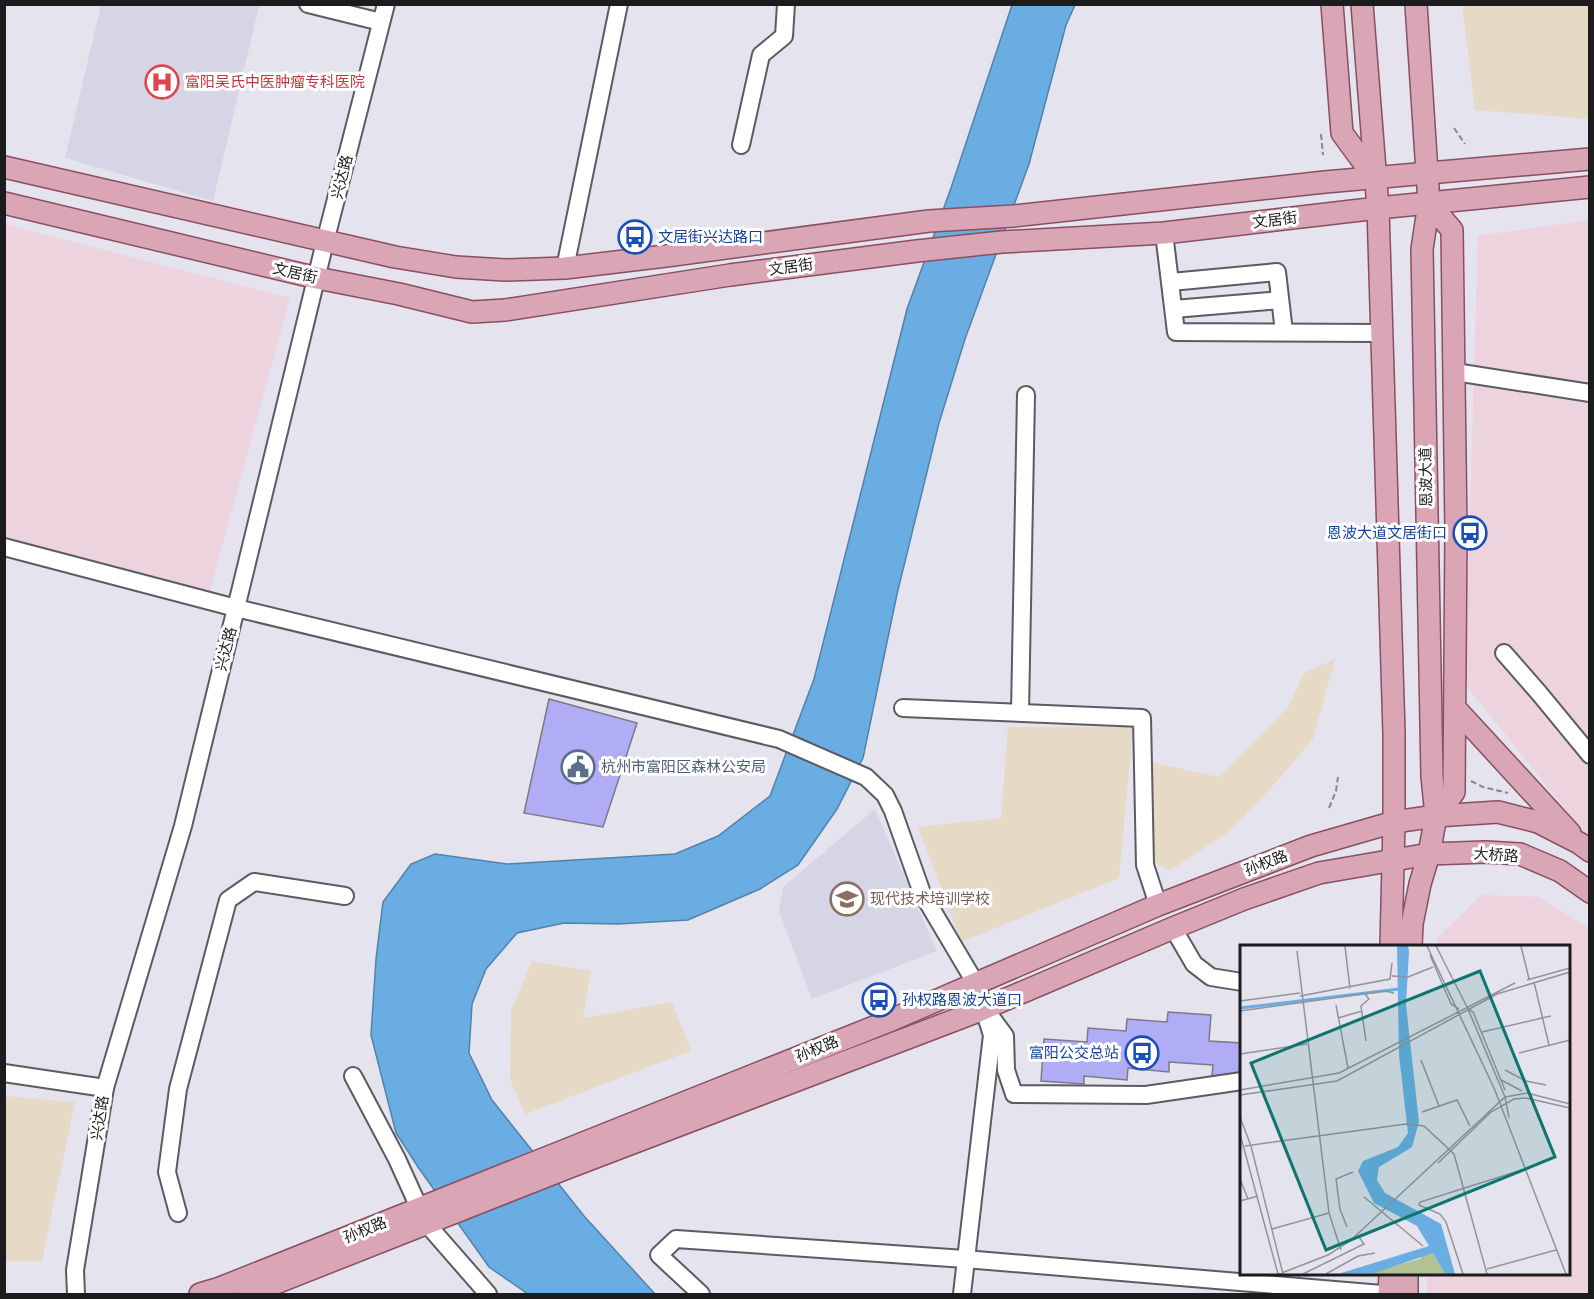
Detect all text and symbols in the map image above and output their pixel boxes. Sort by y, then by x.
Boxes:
hospital icon: 富阳吴氏中医肿瘤专科医院 [144,64,180,100]
place label: 富阳吴氏中医肿瘤专科医院 [185,72,365,92]
street label: 兴达路 [327,153,357,201]
street label: 文居街 [1251,207,1299,233]
bus stop icon: 文居街兴达路口 [617,219,653,255]
place label: 文居街兴达路口 [658,227,763,247]
street label: 文居街 [767,254,815,280]
street label: 文居街 [271,258,319,288]
street label: 恩波大道 [1415,447,1437,507]
bus stop icon: 恩波大道文居街口 [1452,515,1488,551]
place label: 恩波大道文居街口 [1327,523,1447,543]
street label: 兴达路 [211,625,241,673]
public building icon: 杭州市富阳区森林公安局 [560,749,596,785]
place label: 杭州市富阳区森林公安局 [601,757,766,777]
street label: 大桥路 [1473,843,1519,867]
street label: 孙权路 [1241,846,1291,880]
school or university icon: 现代技术培训学校 [829,881,865,917]
place label: 现代技术培训学校 [870,889,990,909]
inset map [1240,945,1570,1275]
bus stop icon: 孙权路恩波大道口 [861,982,897,1018]
place label: 孙权路恩波大道口 [902,990,1022,1010]
street label: 孙权路 [792,1031,842,1067]
bus stop icon: 富阳公交总站 [1124,1035,1160,1071]
place label: 富阳公交总站 [1029,1043,1119,1063]
street label: 兴达路 [87,1094,113,1142]
street label: 孙权路 [340,1212,390,1248]

